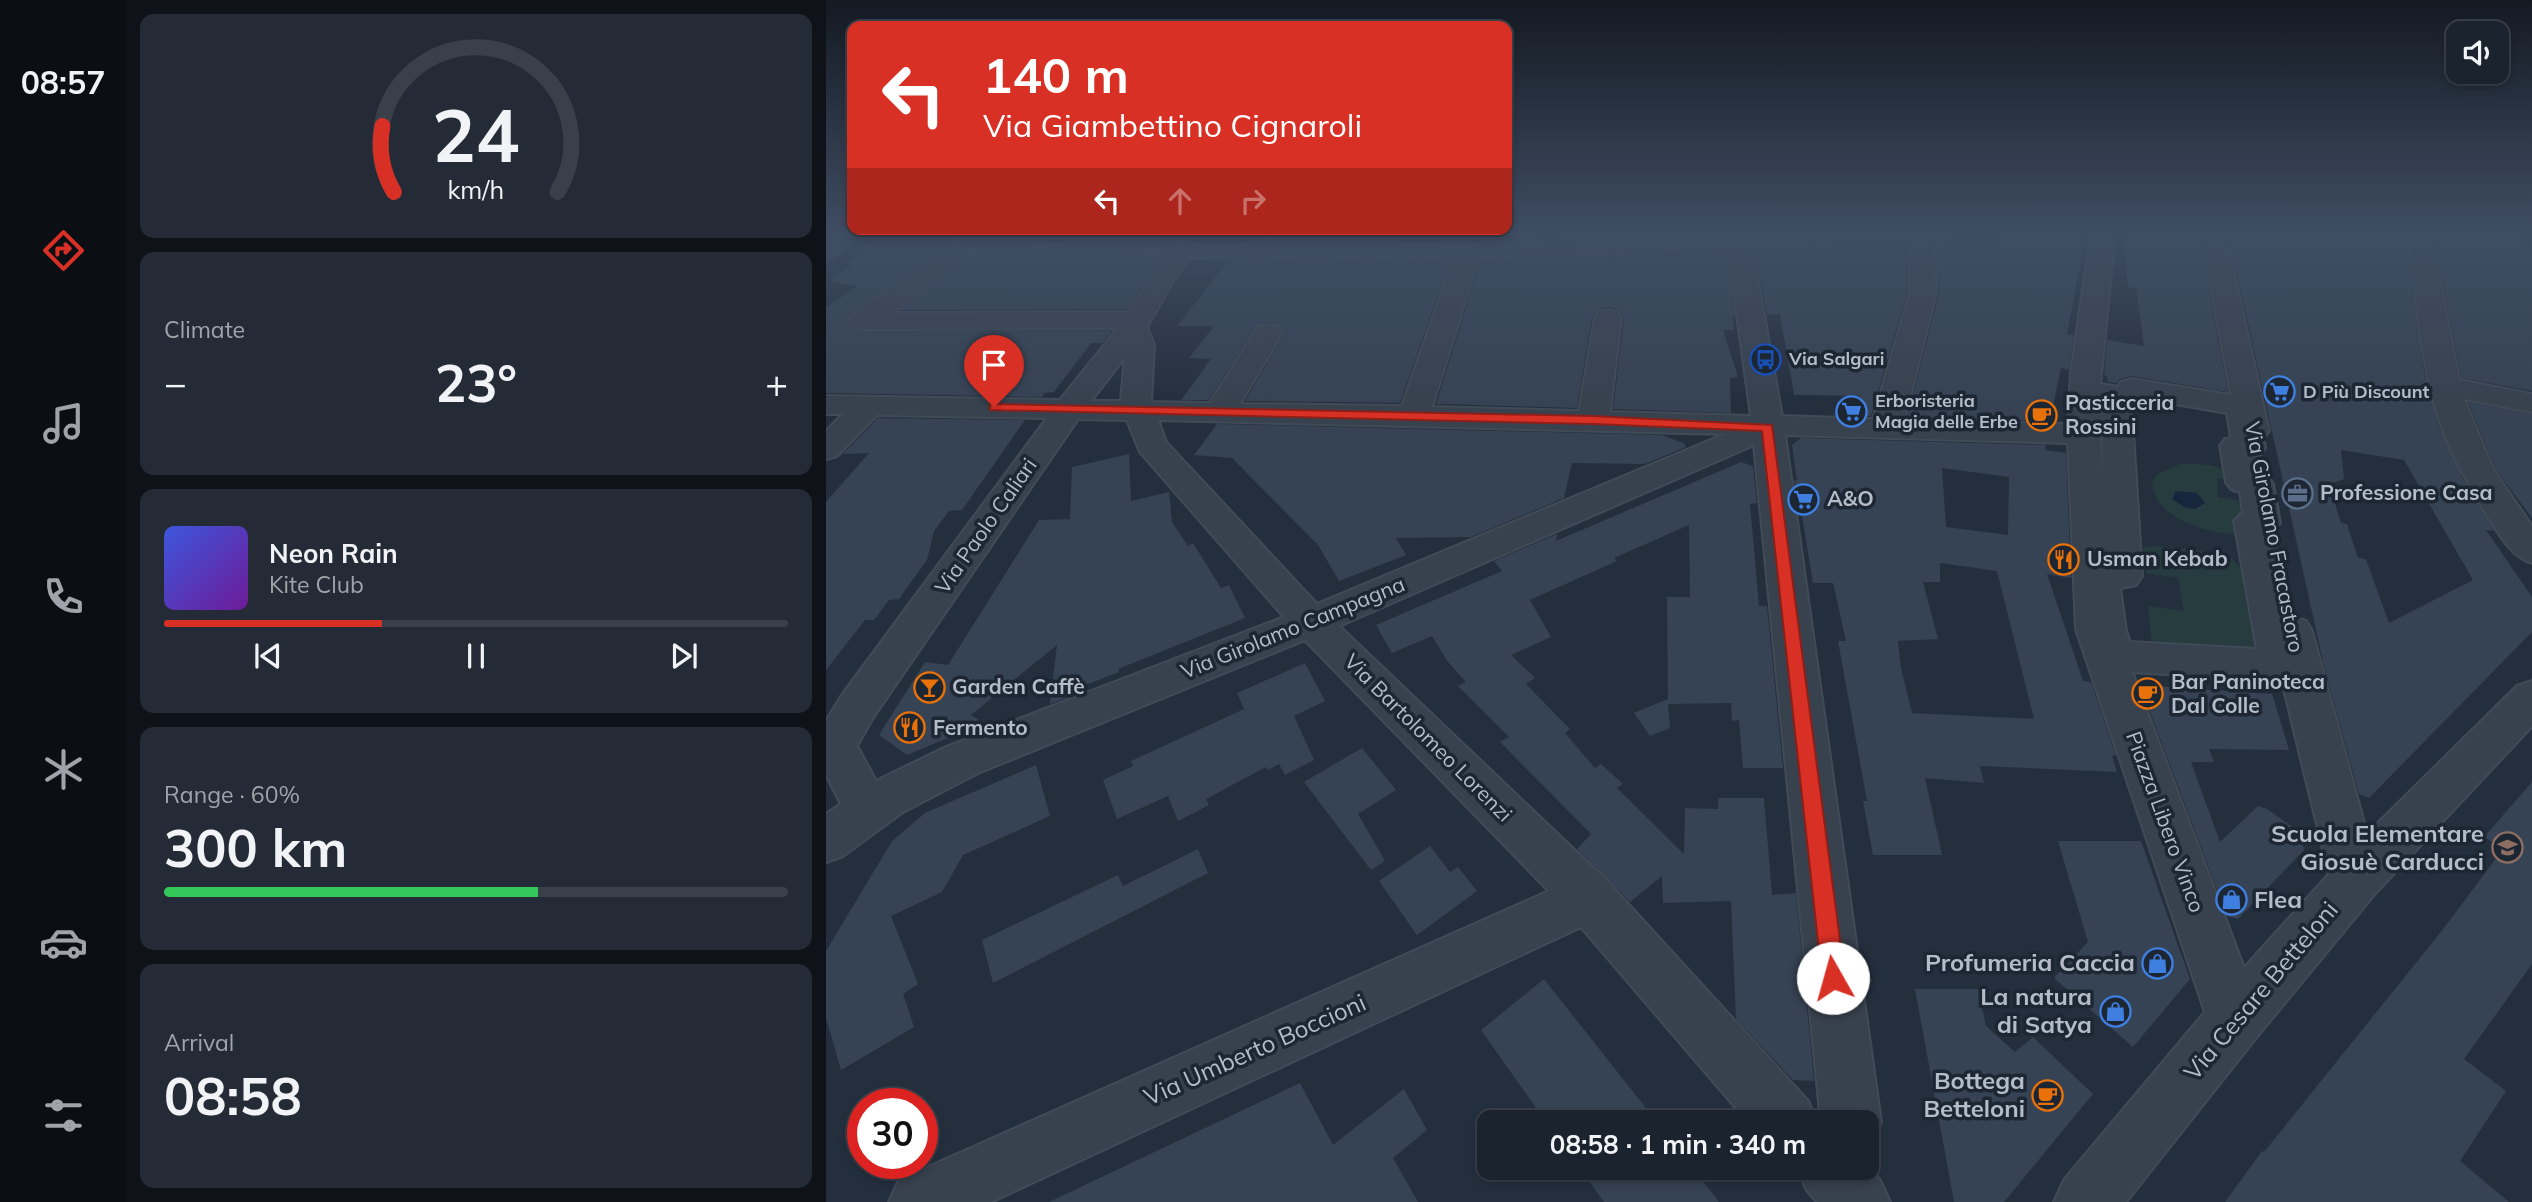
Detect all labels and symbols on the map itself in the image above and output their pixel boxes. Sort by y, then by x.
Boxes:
pin [964,335,1024,407]
bus stop icon: Via Salgari [1749,342,1783,376]
place label: Via Salgari [1788,347,1884,370]
supermarket icon: D Più Discount [2263,375,2297,409]
place label: D Più Discount [2303,380,2430,403]
place label: Erboristeria Magia delle Erbe [1875,389,2018,433]
place label: Pasticceria Rossini [2065,389,2174,439]
supermarket icon: Erboristeria Magia delle Erbe [1835,394,1869,428]
cafe icon: Pasticceria Rossini [2025,398,2059,432]
street label: Via Girolamo Fracastoro [2240,419,2310,654]
street label: Via Paolo Caliari [929,453,1042,598]
office icon: Professione Casa [2280,476,2314,510]
place label: Professione Casa [2320,479,2493,505]
supermarket icon: A&O [1787,482,1821,516]
place label: A&O [1827,485,1874,511]
restaurant icon: Usman Kebab [2047,542,2081,576]
place label: Usman Kebab [2087,545,2228,571]
street label: Via Girolamo Campagna [1177,570,1408,684]
street label: Via Bartolomeo Lorenzi [1339,648,1518,827]
place label: Bar Paninoteca Dal Colle [2171,668,2325,718]
bar icon: Garden Caffè [912,670,946,704]
place label: Garden Caffè [952,673,1085,699]
cafe icon: Bar Paninoteca Dal Colle [2131,677,2165,711]
restaurant icon: Fermento [893,711,927,745]
place label: Fermento [933,714,1028,740]
street label: Piazza Libero Vinco [2121,728,2211,916]
place label: Scuola Elementare Giosuè Carducci [2271,818,2484,876]
school or university icon: Scuola Elementare Giosuè Carducci [2490,831,2524,865]
shop icon: Flea [2214,883,2248,917]
place label: Flea [2254,884,2302,914]
street label: Via Cesare Betteloni [2177,895,2344,1086]
position arrow [1796,941,1870,1015]
shop icon: Profumeria Caccia [2141,946,2175,980]
place label: Profumeria Caccia [1925,947,2135,977]
place label: La natura di Satya [1980,981,2092,1039]
street label: Via Umberto Boccioni [1139,987,1370,1111]
shop icon: La natura di Satya [2098,994,2132,1028]
place label: Bottega Betteloni [1924,1065,2025,1123]
cafe icon: Bottega Betteloni [2031,1078,2065,1112]
speed limit sign: 30 [847,1088,938,1179]

